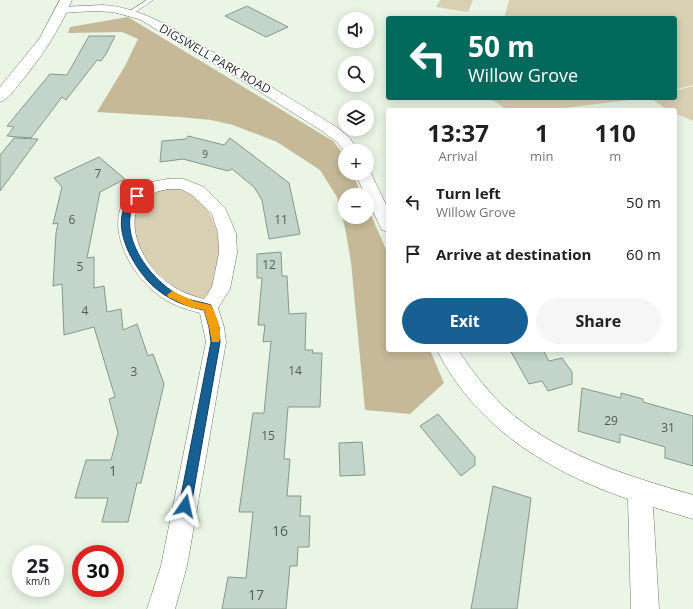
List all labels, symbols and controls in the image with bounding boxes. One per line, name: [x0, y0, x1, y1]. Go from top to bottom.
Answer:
map controls: [338, 12, 374, 224]
button: sound: [338, 12, 374, 48]
street label: DIGSWELL PARK ROAD: [156, 20, 274, 98]
text: 50 m: [468, 27, 535, 65]
icon: left: [402, 32, 454, 84]
button: search: [338, 56, 374, 92]
text: Willow Grove: [468, 63, 578, 87]
button: layers: [338, 100, 374, 136]
text: 13:37: [427, 116, 489, 149]
text: 1: [535, 116, 549, 149]
text: 110: [595, 116, 636, 149]
button: +: [338, 144, 374, 180]
house number: 9: [202, 147, 208, 161]
text: Arrival: [438, 147, 478, 165]
text: min: [530, 147, 553, 165]
text: m: [609, 147, 621, 165]
house number: 7: [95, 165, 102, 182]
pin: [120, 179, 154, 213]
text: Turn left: [436, 183, 501, 203]
icon: arrive: [126, 185, 148, 207]
button: −: [338, 188, 374, 224]
icon: left: [402, 191, 424, 213]
text: 50 m: [626, 192, 661, 212]
text: Willow Grove: [436, 203, 516, 221]
house number: 6: [69, 211, 76, 228]
house number: 11: [274, 211, 288, 228]
icon: arrive: [402, 243, 424, 265]
text: Arrive at destination: [436, 244, 591, 264]
text: 60 m: [626, 244, 661, 264]
house number: 12: [262, 256, 276, 273]
house number: 5: [77, 258, 84, 275]
button: Exit: [402, 298, 528, 344]
button: Share: [536, 298, 661, 344]
house number: 4: [82, 302, 89, 319]
house number: 14: [288, 362, 302, 379]
house number: 3: [131, 363, 138, 380]
house number: 29: [604, 412, 618, 429]
house number: 31: [661, 419, 675, 436]
house number: 15: [261, 427, 275, 444]
house number: 1: [109, 461, 117, 480]
position arrow: [164, 485, 206, 527]
house number: 16: [272, 521, 288, 540]
speed limit sign: 30: [72, 545, 124, 597]
text: 25: [27, 552, 49, 579]
text: km/h: [26, 574, 50, 588]
house number: 17: [248, 585, 264, 604]

